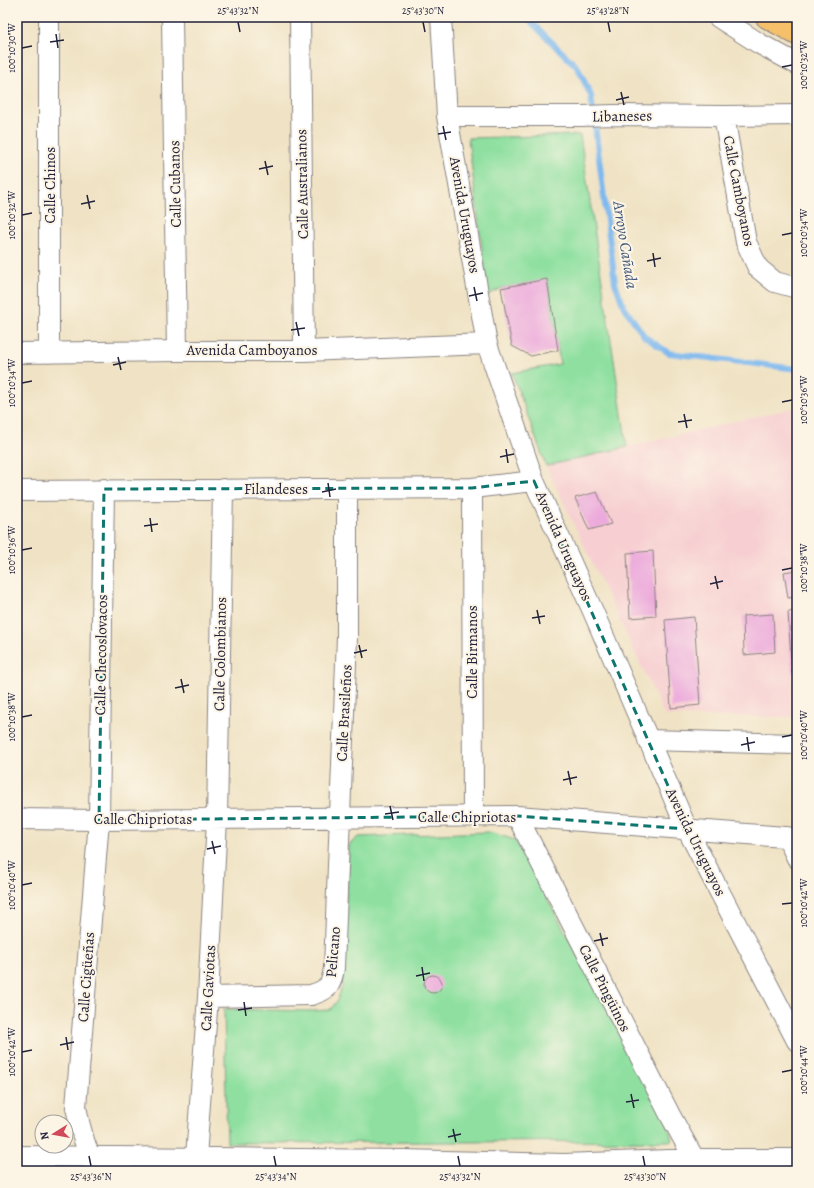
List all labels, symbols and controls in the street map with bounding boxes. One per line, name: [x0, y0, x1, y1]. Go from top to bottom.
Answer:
text: 25°43'32"N: [217, 4, 259, 17]
text: 25°43'30"N: [402, 4, 444, 17]
text: 25°43'28"N: [587, 4, 629, 17]
text: 100°10'30"W: [5, 23, 18, 73]
text: 100°10'32"W: [797, 40, 810, 89]
street label: Libaneses: [592, 105, 652, 127]
street label: Calle Australianos: [291, 129, 313, 239]
street label: Calle Camboyanos: [718, 134, 760, 248]
street label: Calle Cubanos: [164, 140, 186, 228]
street label: Calle Chinos: [40, 147, 60, 223]
street label: Avenida Uruguayos: [445, 154, 485, 275]
text: 100°10'32"W: [5, 190, 18, 239]
water label: Arroyo Cañada: [607, 199, 643, 291]
text: 100°10'34"W: [797, 208, 810, 257]
street label: Avenida Camboyanos: [186, 340, 317, 360]
text: 100°10'34"W: [5, 358, 18, 407]
text: 100°10'36"W: [797, 375, 810, 424]
street label: Filandeses: [244, 479, 308, 499]
street label: Avenida Uruguayos: [530, 487, 597, 604]
text: 100°10'36"W: [5, 525, 18, 574]
text: 100°10'38"W: [797, 543, 810, 592]
street label: Calle Checoslovacos: [90, 594, 112, 716]
street label: Calle Colombianos: [209, 597, 231, 711]
street label: Calle Birmanos: [462, 605, 482, 699]
street label: Calle Brasileños: [331, 664, 357, 762]
text: 100°10'38"W: [5, 692, 18, 741]
text: 100°10'40"W: [797, 709, 810, 760]
street label: Avenida Uruguayos: [661, 784, 731, 899]
street label: Calle Chipriotas: [418, 807, 516, 827]
street label: Calle Chipriotas: [94, 809, 192, 829]
text: 100°10'40"W: [5, 859, 18, 910]
text: 100°10'42"W: [797, 878, 810, 928]
street label: Pelicano: [321, 926, 345, 978]
street label: Calle Cigüeñas: [73, 931, 99, 1023]
street label: Calle Pingüinos: [574, 941, 636, 1035]
street label: Calle Gaviotas: [196, 944, 220, 1032]
text: 100°10'42"W: [5, 1027, 18, 1077]
text: 100°10'44"W: [797, 1045, 810, 1094]
north arrow: [34, 1114, 74, 1154]
text: N: [37, 1130, 53, 1141]
text: 25°43'36"N: [70, 1170, 112, 1183]
text: 25°43'34"N: [255, 1170, 297, 1183]
text: 25°43'32"N: [439, 1170, 481, 1183]
text: 25°43'30"N: [624, 1170, 666, 1183]

